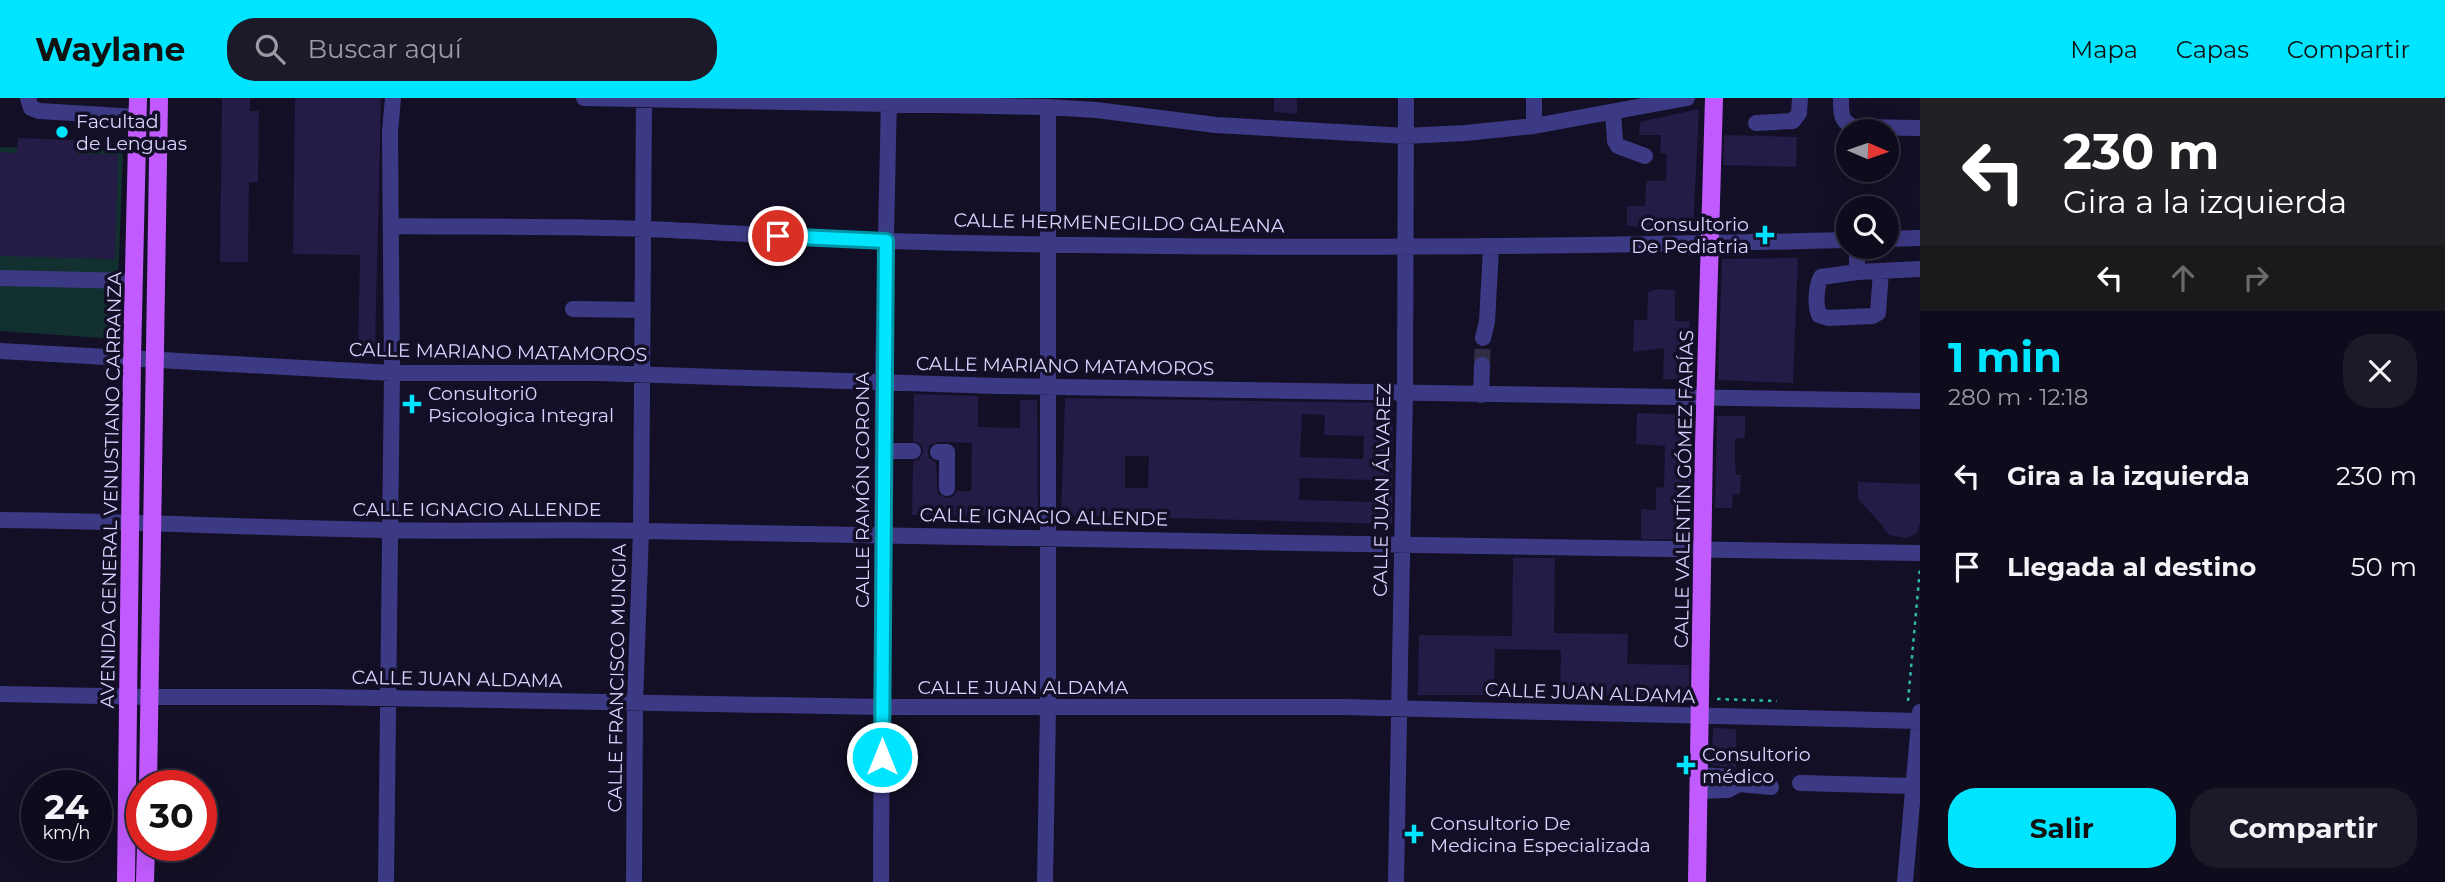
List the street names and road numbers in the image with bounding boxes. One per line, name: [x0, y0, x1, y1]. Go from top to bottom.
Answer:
street label: CALLE HERMENEGILDO GALEANA: [953, 209, 1285, 237]
street label: AVENIDA GENERAL VENUSTIANO CARRANZA: [96, 271, 126, 708]
street label: CALLE VALENTÍN GÓMEZ FARÍAS: [1670, 330, 1698, 648]
street label: CALLE MARIANO MATAMOROS: [349, 338, 647, 366]
street label: CALLE MARIANO MATAMOROS: [916, 352, 1214, 380]
street label: CALLE RAMÓN CORONA: [851, 372, 874, 608]
street label: CALLE JUAN ÁLVAREZ: [1369, 383, 1395, 597]
street label: CALLE IGNACIO ALLENDE: [353, 498, 601, 521]
street label: CALLE IGNACIO ALLENDE: [919, 503, 1169, 531]
street label: CALLE FRANCISCO MUNGIA: [603, 543, 631, 813]
street label: CALLE JUAN ALDAMA: [351, 666, 563, 692]
street label: CALLE JUAN ALDAMA: [918, 676, 1129, 699]
street label: CALLE JUAN ALDAMA: [1484, 678, 1696, 708]

